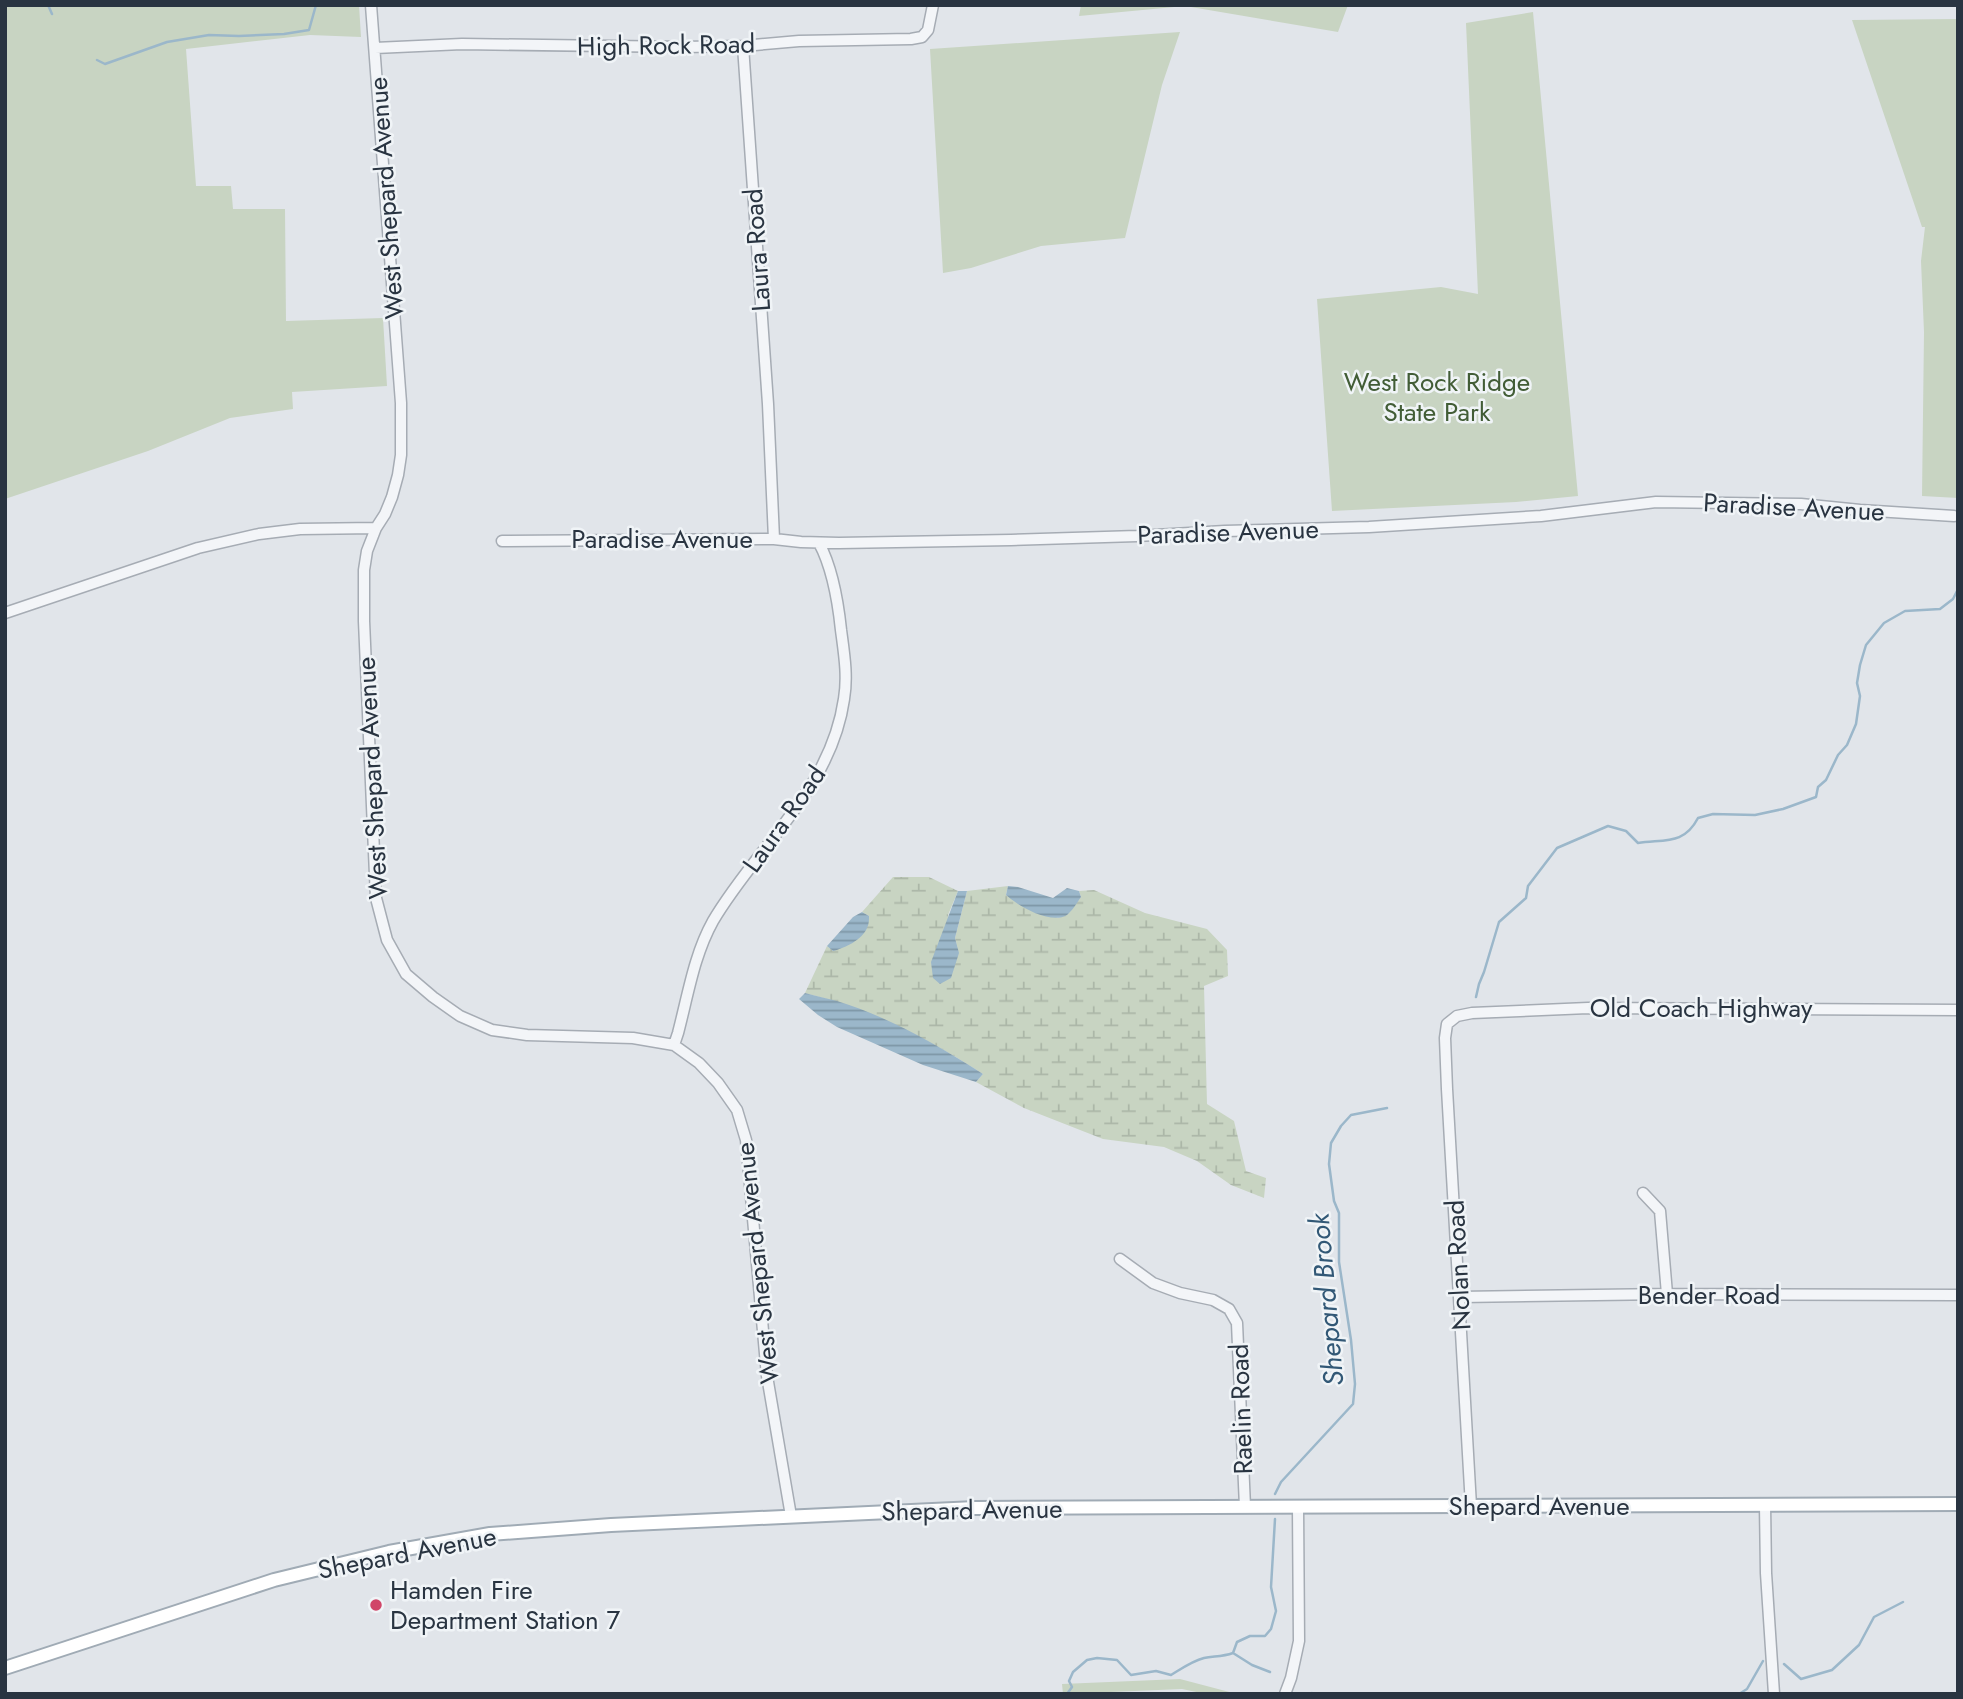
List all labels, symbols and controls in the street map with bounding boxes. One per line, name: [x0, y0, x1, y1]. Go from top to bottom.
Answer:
street label: High Rock Road: [577, 24, 755, 66]
street label: West Shepard Avenue: [359, 76, 413, 320]
street label: Laura Road: [734, 187, 780, 313]
park label: West Rock Ridge State Park: [1344, 363, 1530, 431]
street label: Paradise Avenue: [1702, 483, 1886, 531]
street label: Paradise Avenue: [1137, 510, 1319, 554]
street label: Paradise Avenue: [571, 520, 753, 558]
street label: West Shepard Avenue: [347, 656, 397, 900]
street label: Laura Road: [733, 758, 835, 880]
street label: Old Coach Highway: [1590, 989, 1813, 1027]
street label: West Shepard Avenue: [725, 1140, 789, 1386]
street label: Nolan Road: [1436, 1199, 1480, 1331]
water label: Shepard Brook: [1298, 1211, 1354, 1388]
street label: Bender Road: [1638, 1276, 1780, 1314]
street label: Raelin Road: [1220, 1343, 1262, 1475]
street label: Shepard Avenue: [1448, 1487, 1630, 1525]
street label: Shepard Avenue: [881, 1489, 1063, 1531]
street label: Shepard Avenue: [314, 1517, 500, 1589]
place label: Hamden Fire Department Station 7: [390, 1571, 621, 1639]
marker: Hamden Fire Department Station 7: [368, 1597, 384, 1613]

